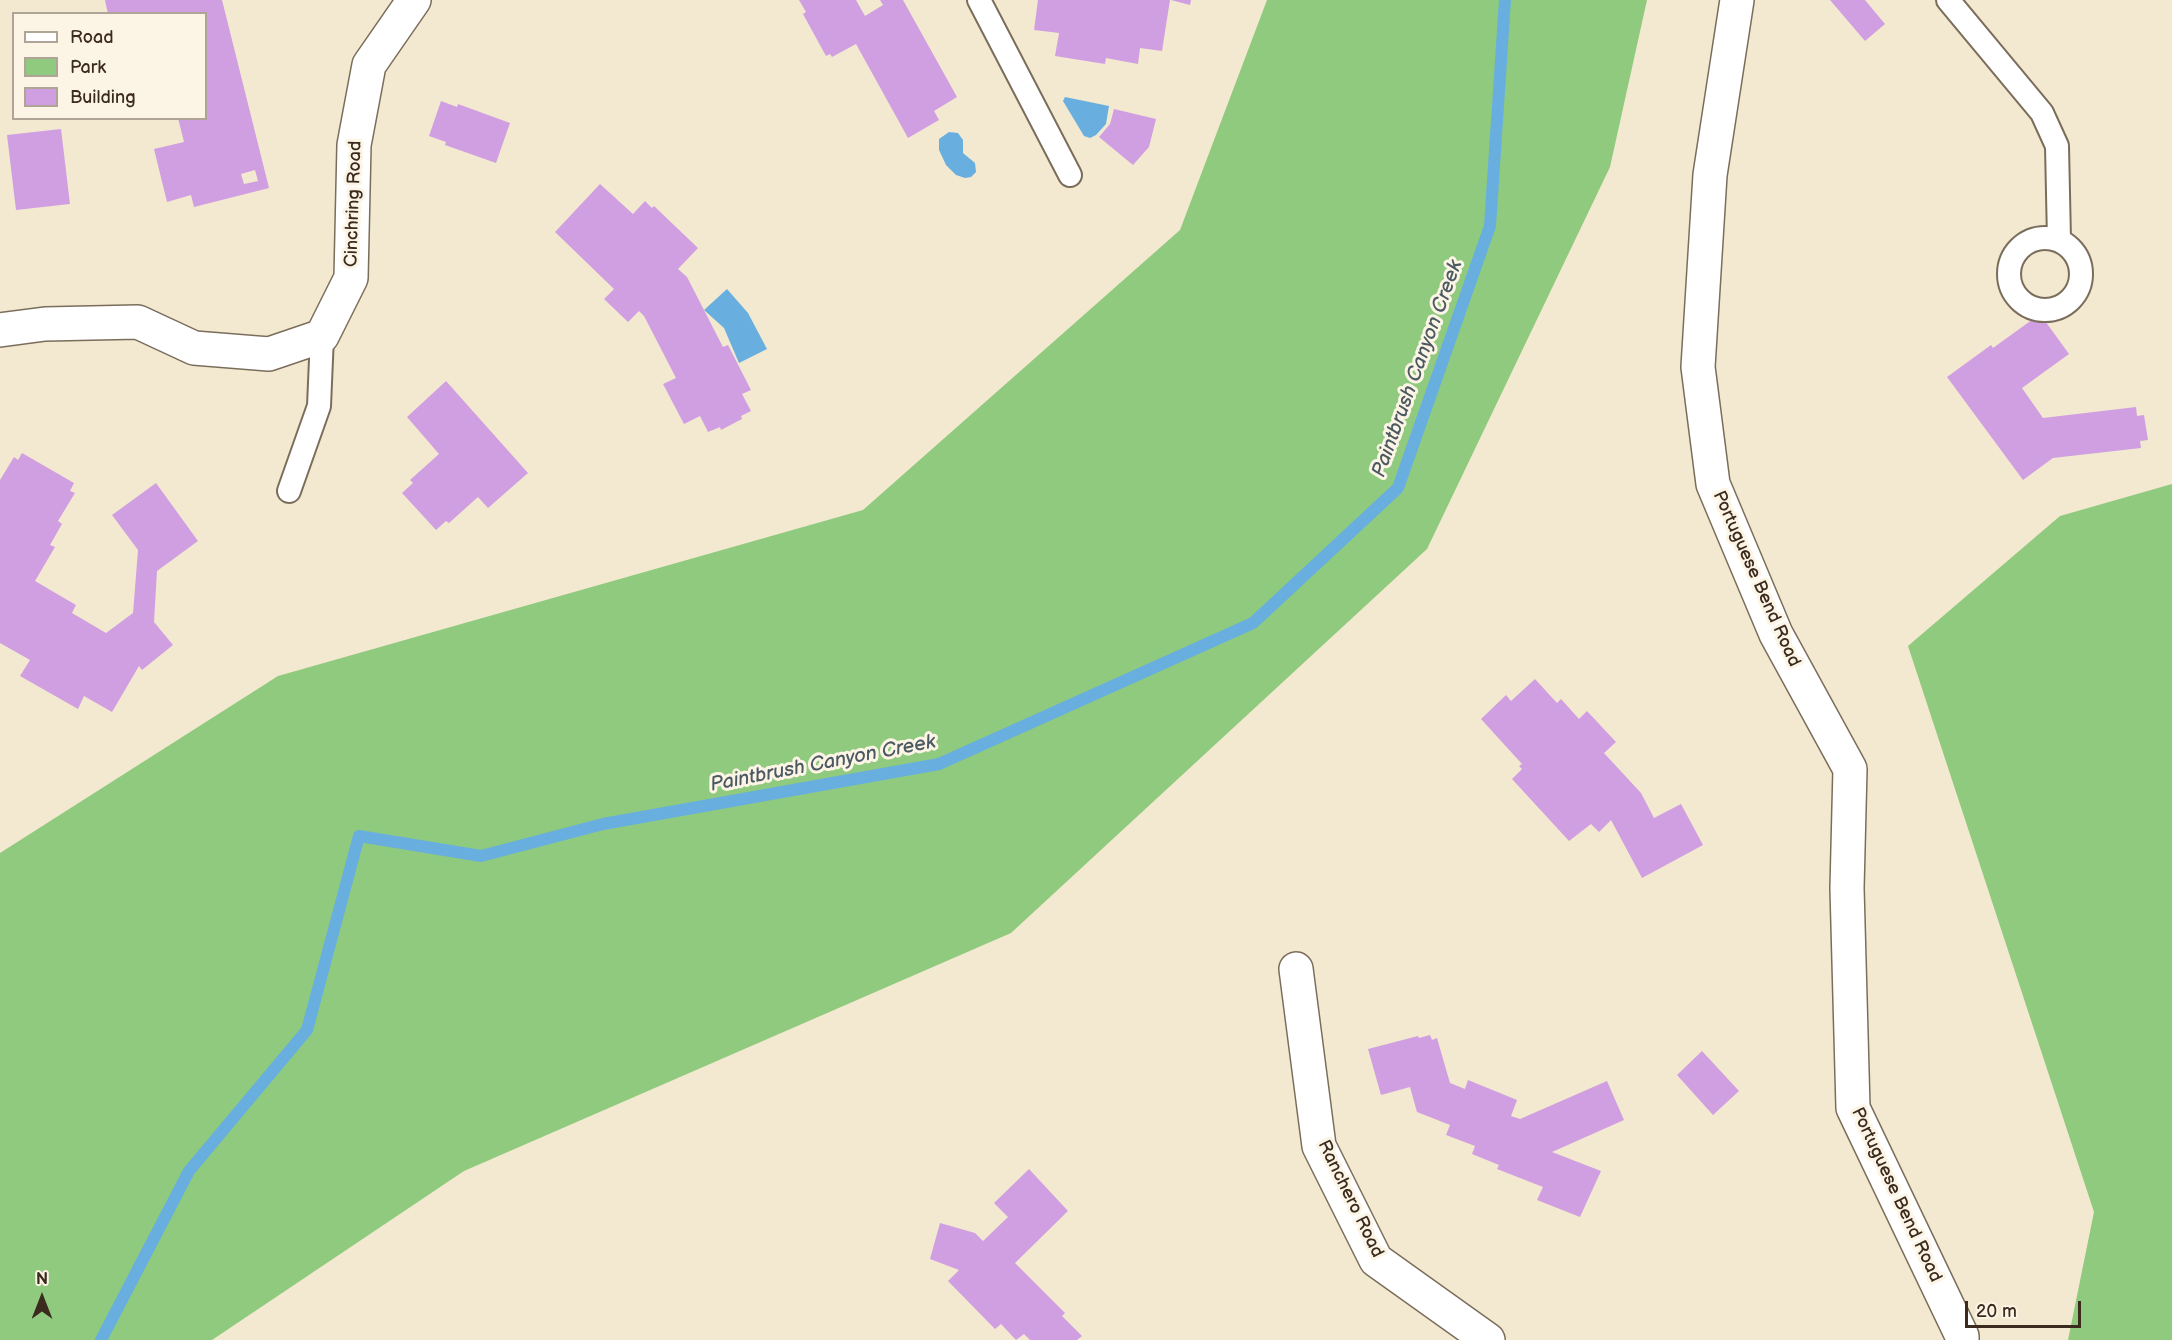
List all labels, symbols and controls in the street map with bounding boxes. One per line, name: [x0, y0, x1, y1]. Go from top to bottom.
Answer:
legend: [12, 12, 207, 120]
text: Road: [70, 27, 114, 48]
text: Park: [70, 57, 106, 78]
text: Building: [70, 87, 136, 108]
street label: Cinchring Road: [341, 140, 367, 268]
water label: Paintbrush Canyon Creek: [1368, 257, 1468, 481]
street label: Portuguese Bend Road: [1707, 488, 1805, 670]
water label: Paintbrush Canyon Creek: [708, 730, 938, 798]
street label: Portuguese Bend Road: [1846, 1104, 1946, 1286]
street label: Ranchero Road: [1312, 1137, 1388, 1261]
north arrow: [12, 1268, 72, 1328]
text: N: [36, 1270, 48, 1289]
scale bar: [1968, 1289, 2084, 1327]
text: 20 m: [1976, 1301, 2017, 1322]

